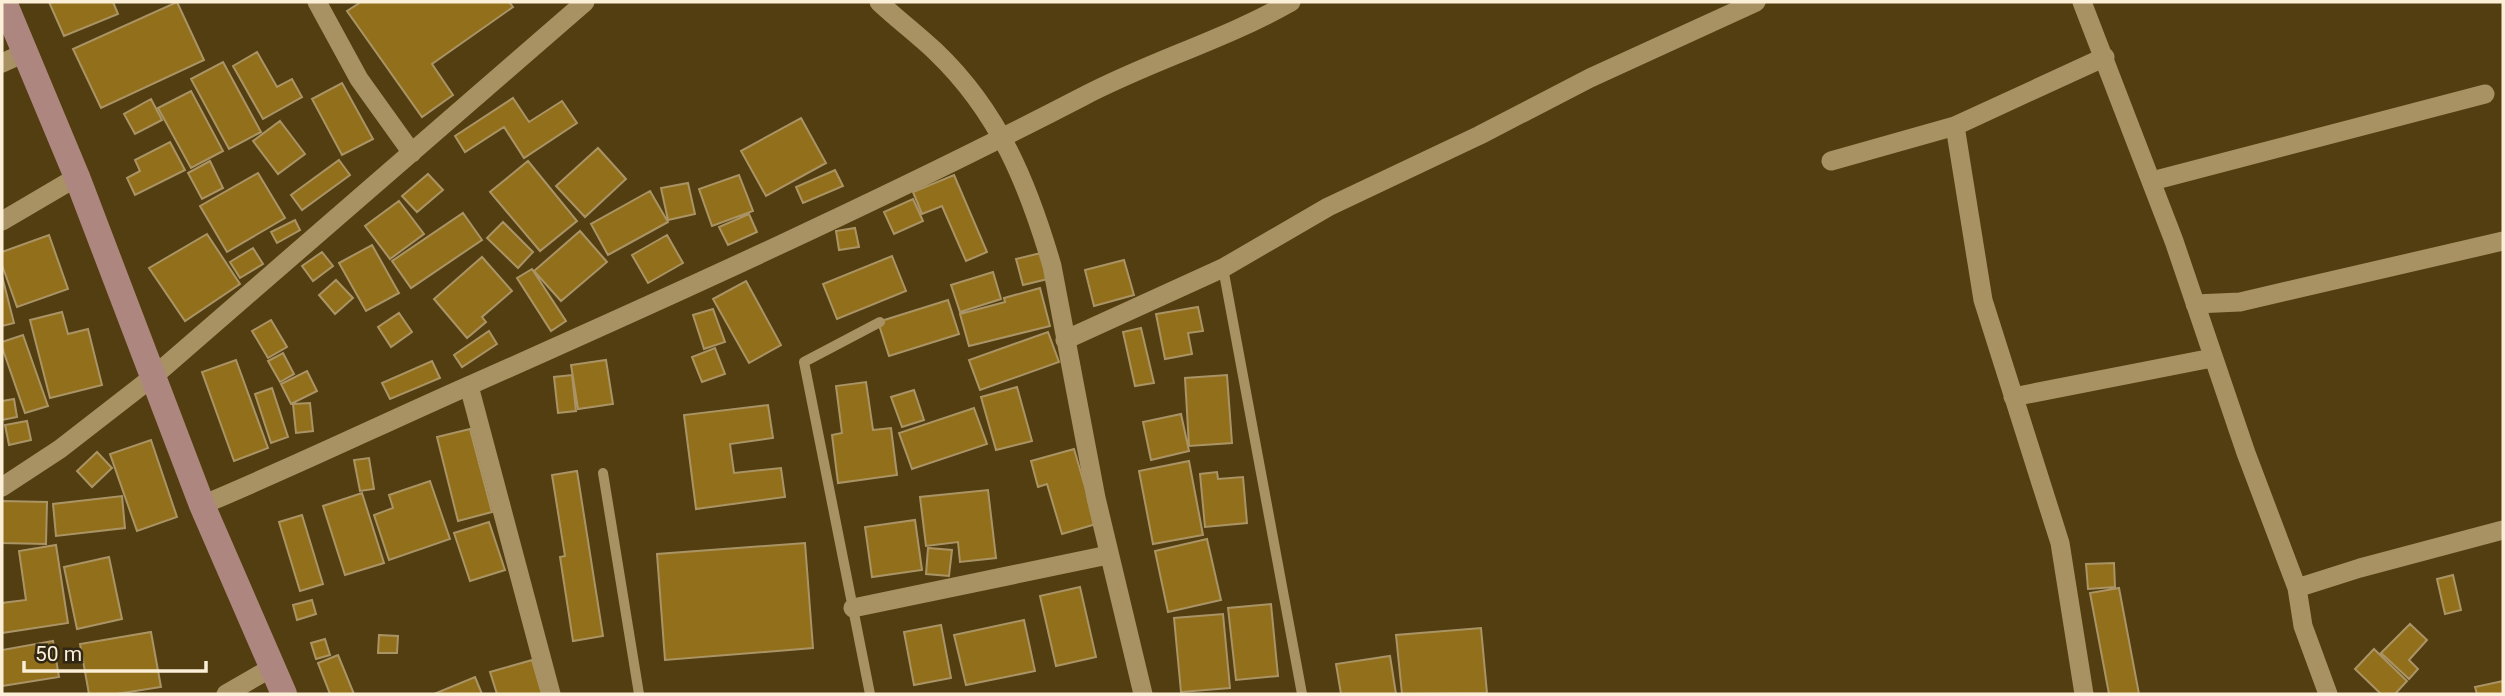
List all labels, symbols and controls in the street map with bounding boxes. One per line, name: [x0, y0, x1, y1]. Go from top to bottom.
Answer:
scale bar: [24, 630, 206, 674]
text: 50 m: [35, 642, 82, 666]

